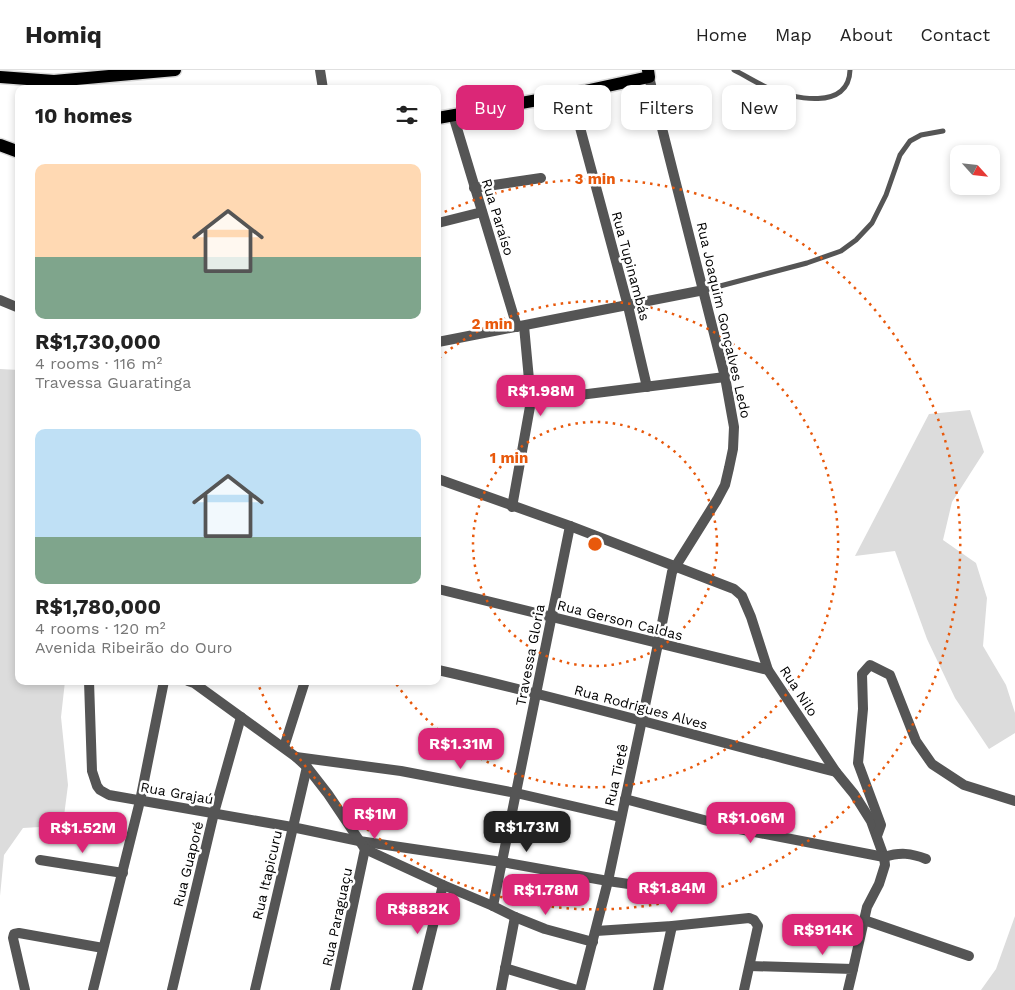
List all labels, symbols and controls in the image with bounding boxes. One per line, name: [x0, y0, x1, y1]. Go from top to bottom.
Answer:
text: Homiq: [25, 21, 102, 49]
text: Home: [696, 24, 747, 45]
text: Map: [775, 24, 812, 45]
text: About: [840, 24, 892, 45]
text: Contact: [920, 24, 990, 45]
chip: Buy: [456, 85, 524, 130]
chip: Rent: [534, 85, 611, 130]
chip: Filters: [621, 85, 712, 130]
chip: New: [722, 85, 796, 130]
icon: filters: [393, 101, 421, 129]
text: 10 homes: [35, 103, 132, 128]
north arrow: [950, 145, 1000, 195]
map controls: [950, 145, 1000, 195]
text: 3 min: [575, 170, 615, 188]
street label: Rua Paraíso: [479, 177, 517, 257]
icon: home: [183, 196, 273, 286]
street label: Rua Tupinambás: [609, 210, 653, 322]
street label: Rua Joaquim Gonçalves Ledo: [694, 220, 754, 420]
text: 2 min: [471, 315, 513, 333]
text: R$1,730,000: [35, 329, 161, 354]
text: 4 rooms · 116 m²: [35, 354, 162, 373]
text: Travessa Guaratinga: [35, 373, 191, 392]
pin: R$1.98M: [495, 374, 587, 417]
text: R$1.98M: [507, 381, 575, 400]
text: 1 min: [490, 449, 528, 467]
icon: home: [183, 461, 273, 551]
centre of rings: [586, 535, 604, 553]
text: R$1,780,000: [35, 594, 161, 619]
street label: Rua Gerson Caldas: [556, 597, 684, 643]
street label: Travessa Gloria: [512, 603, 548, 707]
text: 4 rooms · 120 m²: [35, 619, 166, 638]
text: Avenida Ribeirão do Ouro: [35, 638, 232, 657]
street label: Rua Nilo: [777, 663, 821, 719]
street label: Rua Rodrigues Alves: [572, 681, 710, 733]
pin: R$1.31M: [415, 728, 507, 770]
text: R$1.31M: [429, 734, 493, 753]
street label: Rua Tietê: [601, 742, 631, 808]
street label: Rua Grajaú: [139, 779, 215, 807]
pin: R$1M: [345, 798, 405, 840]
pin: R$1.06M: [705, 802, 797, 844]
text: R$1M: [354, 804, 396, 823]
text: R$1.06M: [717, 808, 785, 827]
pin: R$1.73M: [481, 810, 573, 853]
pin: R$1.52M: [37, 812, 129, 854]
text: R$1.73M: [495, 817, 559, 836]
text: R$1.52M: [50, 818, 116, 837]
street label: Rua Guaporé: [170, 820, 206, 908]
street label: Rua Itapicuru: [249, 829, 285, 921]
street label: Rua Paraguaçu: [319, 866, 355, 968]
pin: R$1.84M: [626, 872, 718, 914]
pin: R$1.78M: [500, 874, 592, 916]
text: R$1.84M: [638, 878, 706, 897]
text: R$1.78M: [513, 880, 579, 899]
pin: R$882K: [377, 892, 459, 935]
text: R$882K: [387, 899, 449, 918]
pin: R$914K: [782, 914, 864, 956]
text: R$914K: [793, 920, 853, 939]

